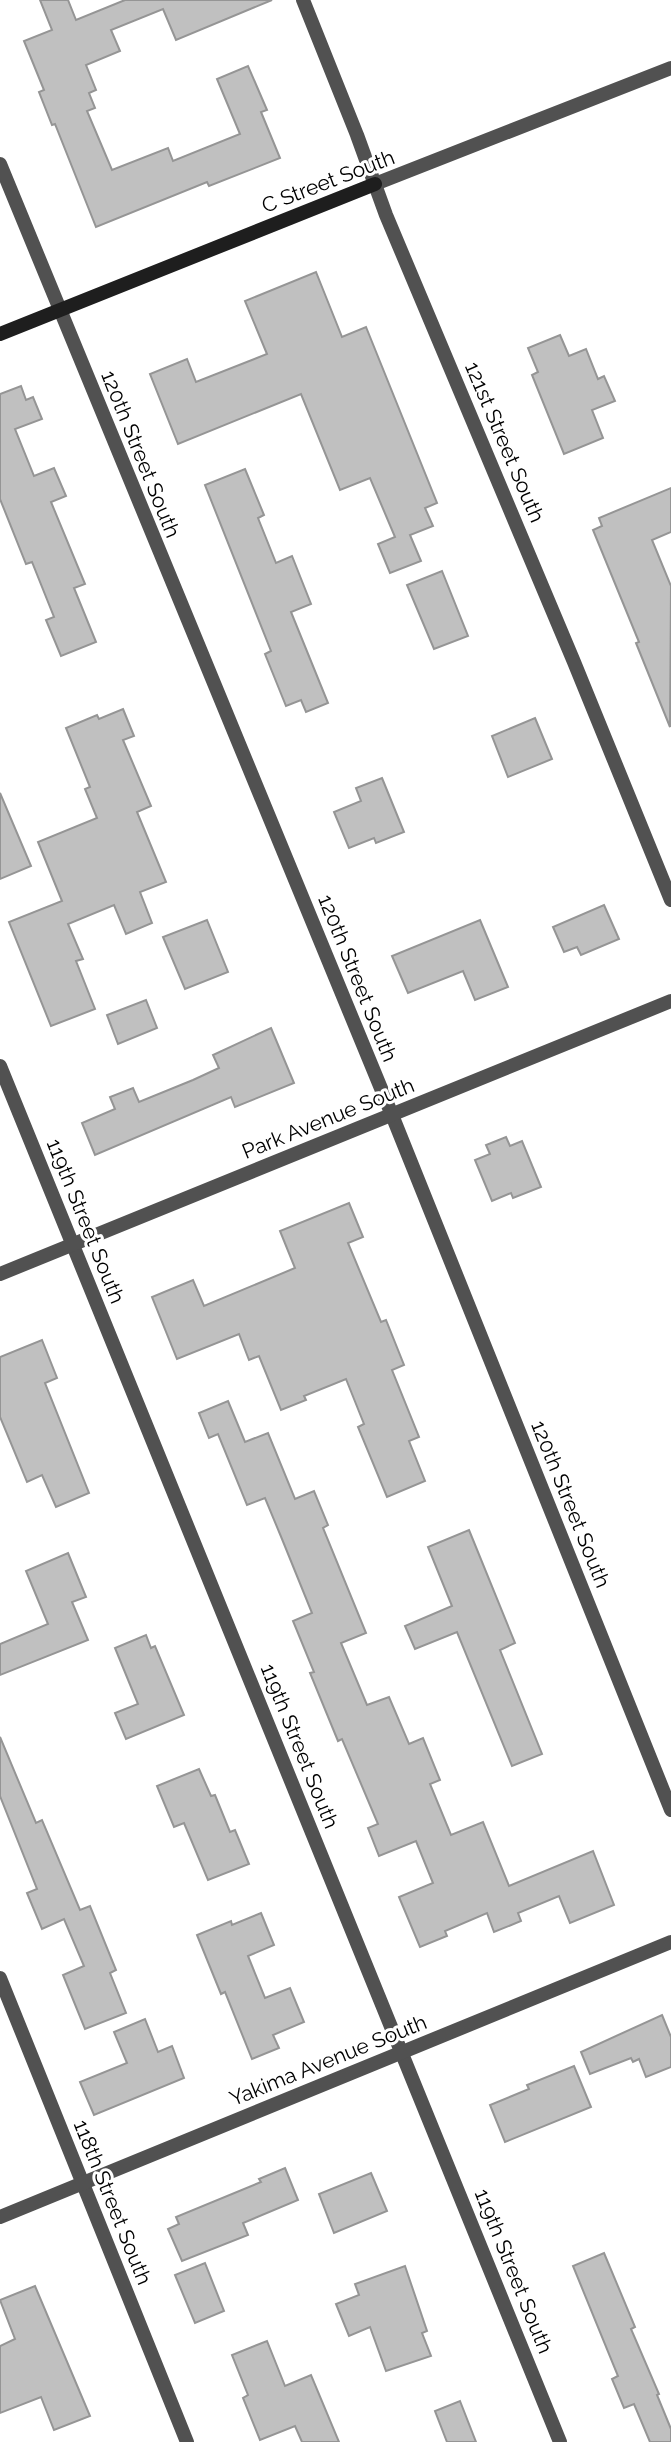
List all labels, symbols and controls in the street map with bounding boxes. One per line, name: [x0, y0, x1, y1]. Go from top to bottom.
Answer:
street label: C Street South: [258, 144, 398, 218]
street label: 121st Street South: [460, 358, 550, 526]
street label: 120th Street South: [96, 367, 186, 541]
street label: 120th Street South: [313, 891, 403, 1065]
street label: Park Avenue South: [238, 1072, 418, 1164]
street label: 119th Street South: [42, 1135, 130, 1307]
street label: 120th Street South: [526, 1417, 616, 1591]
street label: 119th Street South: [256, 1660, 344, 1832]
street label: Yakima Avenue South: [226, 2009, 430, 2111]
street label: 118th Street South: [69, 2116, 157, 2288]
street label: 119th Street South: [470, 2185, 558, 2357]

